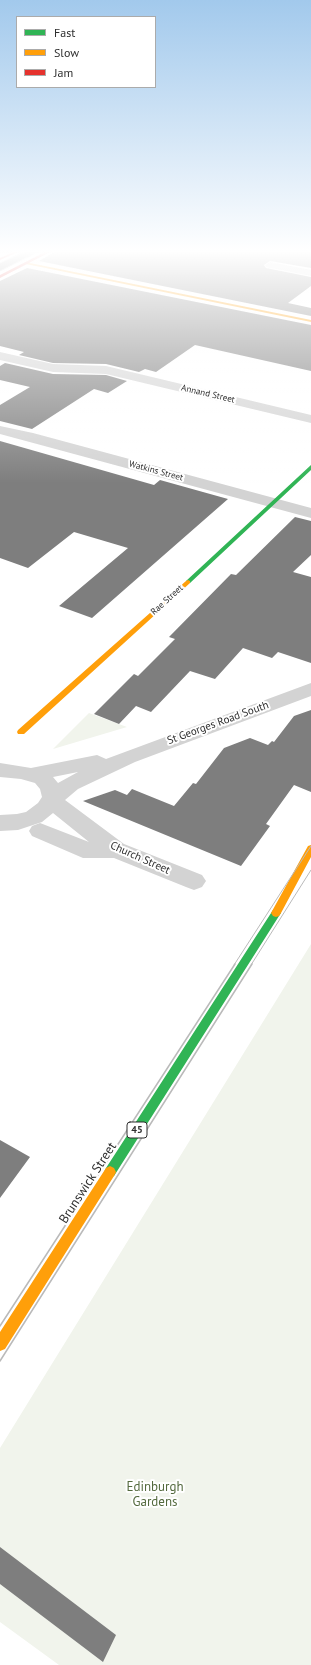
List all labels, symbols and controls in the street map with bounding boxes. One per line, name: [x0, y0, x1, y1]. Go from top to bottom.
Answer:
legend: [16, 16, 156, 88]
text: Fast: [54, 25, 75, 40]
text: Slow: [54, 45, 79, 60]
text: Jam: [54, 65, 73, 80]
street label: Annand Street: [180, 383, 236, 405]
street label: Watkins Street: [128, 459, 184, 483]
street label: Rae Street: [149, 583, 185, 617]
street label: St Georges Road South: [165, 698, 271, 748]
street label: Church Street: [108, 839, 172, 877]
road number: 45: [127, 1122, 147, 1138]
street label: Brunswick Street: [56, 1140, 120, 1226]
park label: Edinburgh Gardens: [126, 1479, 184, 1510]

